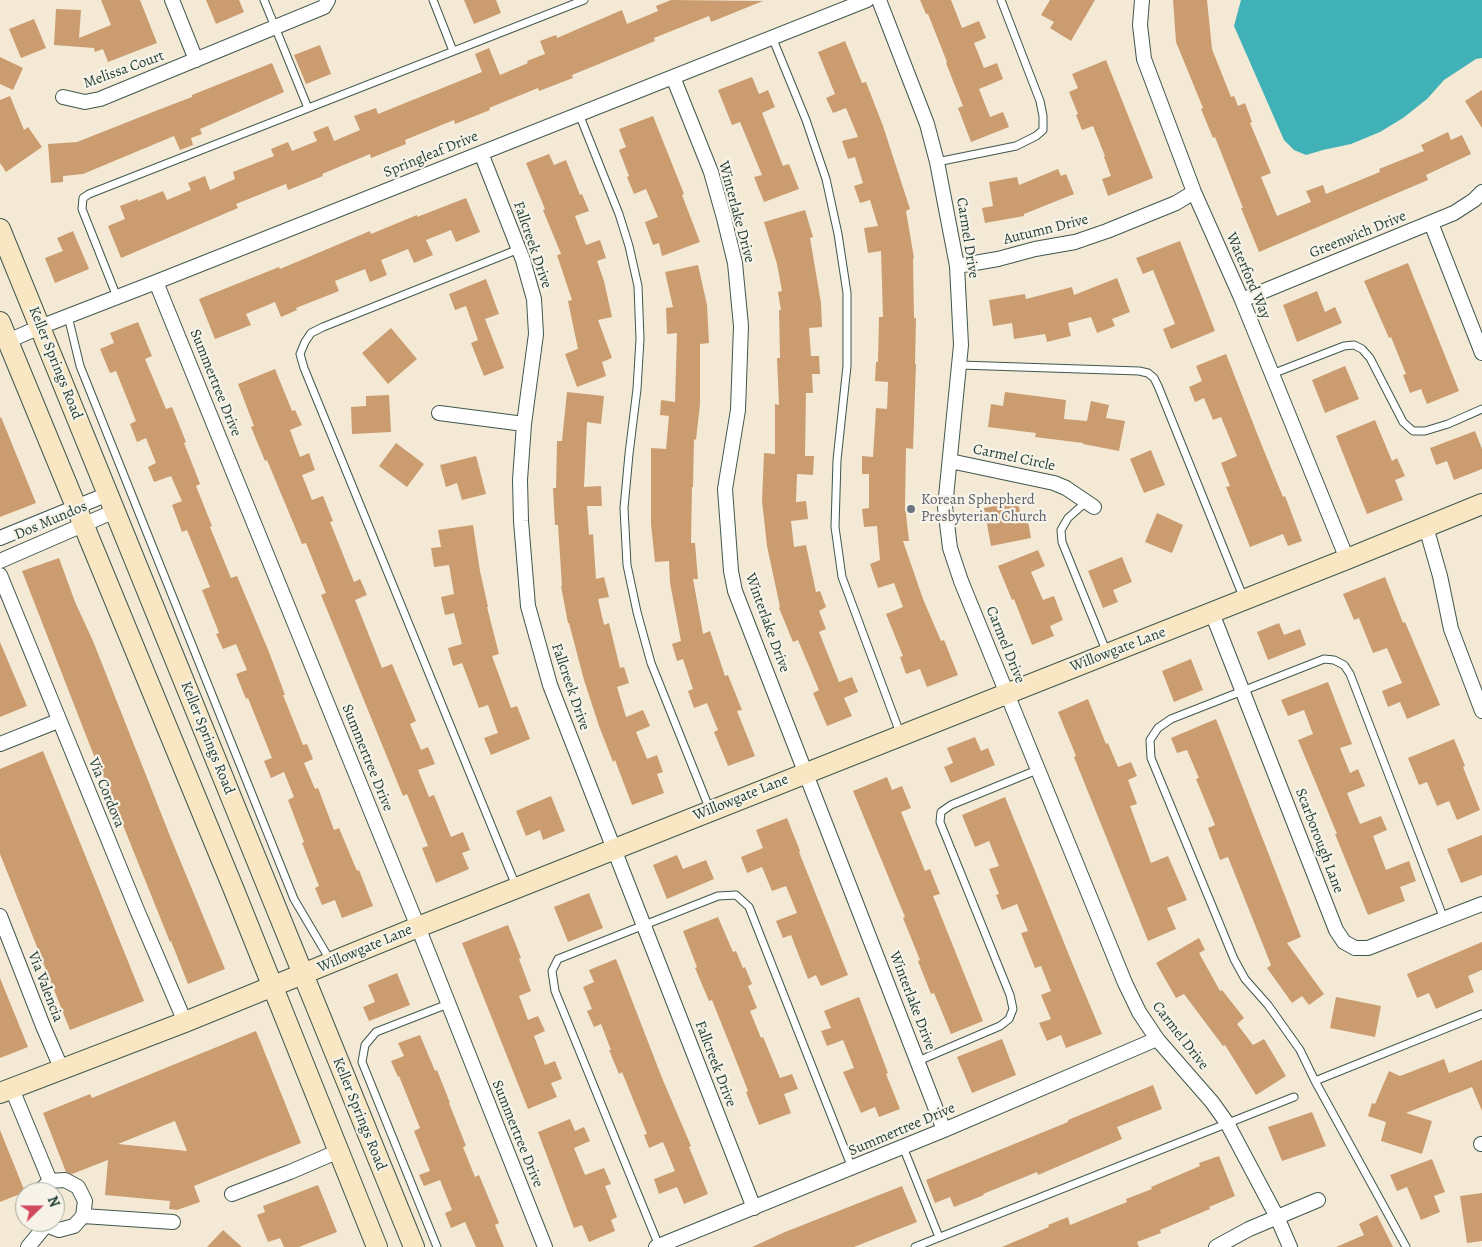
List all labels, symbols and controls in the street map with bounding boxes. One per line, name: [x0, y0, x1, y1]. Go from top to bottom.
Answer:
street label: Melissa Court: [81, 47, 167, 93]
street label: Springleaf Drive: [381, 128, 481, 182]
street label: Winterlake Drive: [714, 159, 758, 265]
street label: Carmel Drive: [952, 196, 982, 280]
street label: Fallcreek Drive: [509, 199, 555, 291]
street label: Greenwich Drive: [1307, 207, 1409, 263]
street label: Autumn Drive: [1002, 211, 1090, 249]
street label: Waterford Way: [1222, 230, 1274, 322]
street label: Keller Springs Road: [24, 304, 86, 422]
street label: Summertree Drive: [185, 327, 245, 439]
street label: Carmel Circle: [971, 441, 1057, 475]
place label: Korean Sphepherd Presbyterian Church: [921, 491, 1047, 526]
street label: Dos Mundos: [12, 498, 90, 544]
marker: Korean Sphepherd Presbyterian Church: [905, 503, 917, 515]
street label: Winterlake Drive: [741, 571, 793, 675]
street label: Carmel Drive: [981, 604, 1029, 686]
street label: Willowgate Lane: [1068, 624, 1168, 676]
street label: Fallcreek Drive: [547, 641, 593, 733]
street label: Keller Springs Road: [176, 679, 238, 797]
street label: Summertree Drive: [337, 702, 397, 814]
street label: Via Cordova: [84, 756, 128, 830]
street label: Willowgate Lane: [691, 771, 791, 825]
street label: Scarborough Lane: [1291, 786, 1347, 896]
street label: Willowgate Lane: [315, 921, 415, 977]
street label: Via Valencia: [23, 949, 67, 1025]
street label: Winterlake Drive: [885, 949, 939, 1053]
street label: Carmel Drive: [1148, 998, 1212, 1074]
street label: Fallcreek Drive: [690, 1018, 740, 1110]
street label: Keller Springs Road: [328, 1055, 390, 1173]
street label: Summertree Drive: [487, 1078, 547, 1190]
street label: Summertree Drive: [846, 1099, 958, 1161]
north arrow: [15, 1182, 65, 1232]
text: N: [43, 1193, 64, 1210]

